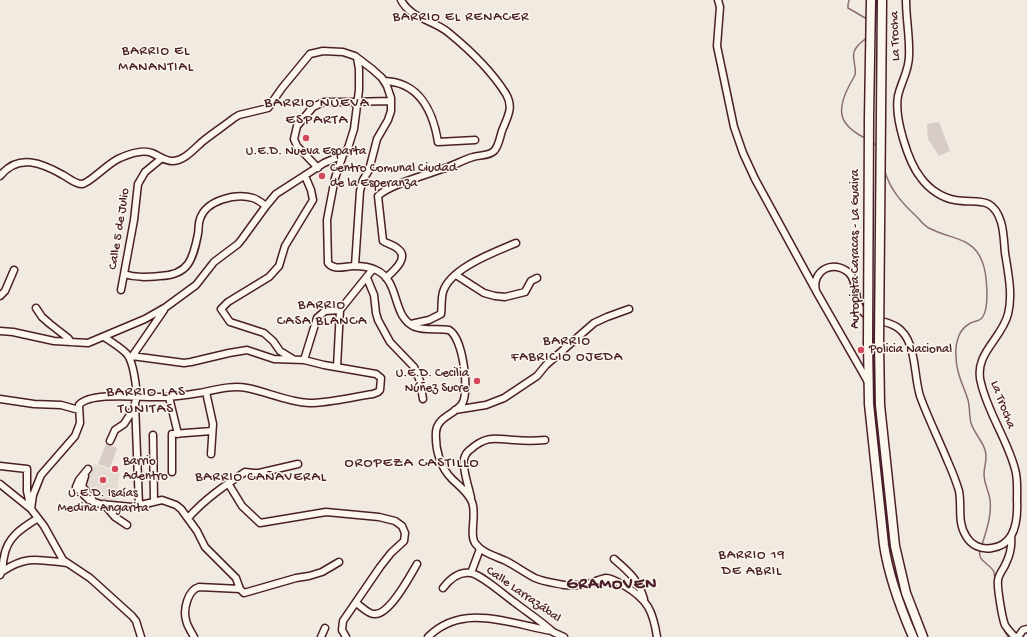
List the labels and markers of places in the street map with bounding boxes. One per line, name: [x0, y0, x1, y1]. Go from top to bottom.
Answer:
marker: U.E.D. Nueva Esparta: [301, 133, 311, 143]
place label: U.E.D. Nueva Esparta: [246, 144, 366, 160]
place label: Centro Comunal Ciudad de la Esperanza: [330, 161, 457, 192]
marker: Centro Comunal Ciudad de la Esperanza: [317, 171, 327, 181]
place label: Policia Nacional: [869, 342, 952, 358]
marker: Policia Nacional: [856, 345, 866, 355]
place label: U.E.D. Cecilia Núñez Sucre: [396, 366, 469, 397]
marker: U.E.D. Cecilia Núñez Sucre: [472, 376, 482, 386]
place label: Barrio Adentro: [123, 454, 168, 485]
marker: Barrio Adentro: [110, 464, 120, 474]
marker: U.E.D. Isaías Medina Angarita: [98, 475, 108, 485]
place label: U.E.D. Isaías Medina Angarita: [57, 486, 149, 517]

